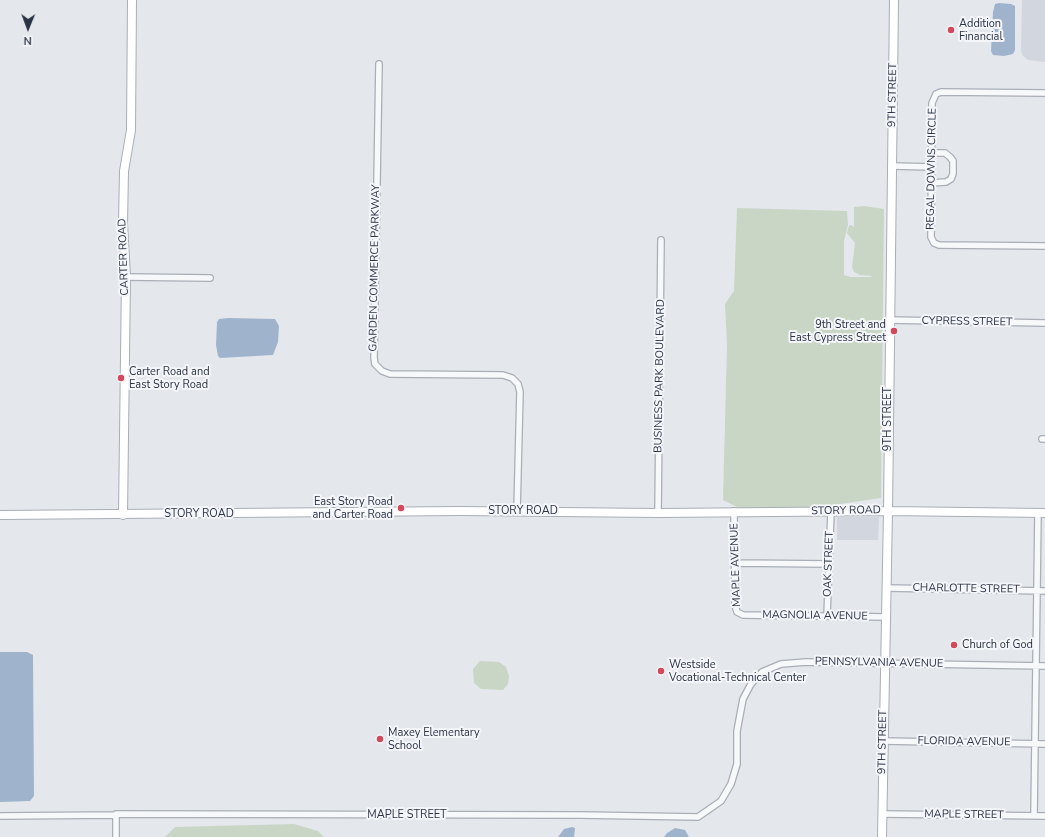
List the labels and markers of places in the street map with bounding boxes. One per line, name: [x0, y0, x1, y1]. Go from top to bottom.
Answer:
place label: Addition Financial: [959, 17, 1003, 43]
marker: Addition Financial: [946, 25, 956, 35]
place label: 9th Street and East Cypress Street: [790, 318, 886, 344]
marker: 9th Street and East Cypress Street: [889, 326, 899, 336]
place label: Carter Road and East Story Road: [129, 365, 210, 391]
marker: Carter Road and East Story Road: [116, 373, 126, 383]
place label: East Story Road and Carter Road: [312, 495, 393, 521]
marker: East Story Road and Carter Road: [396, 503, 406, 513]
place label: Church of God: [962, 638, 1033, 652]
marker: Church of God: [949, 640, 959, 650]
place label: Westside Vocational-Technical Center: [669, 658, 806, 684]
marker: Westside Vocational-Technical Center: [656, 666, 666, 676]
place label: Maxey Elementary School: [388, 726, 480, 752]
marker: Maxey Elementary School: [375, 734, 385, 744]

